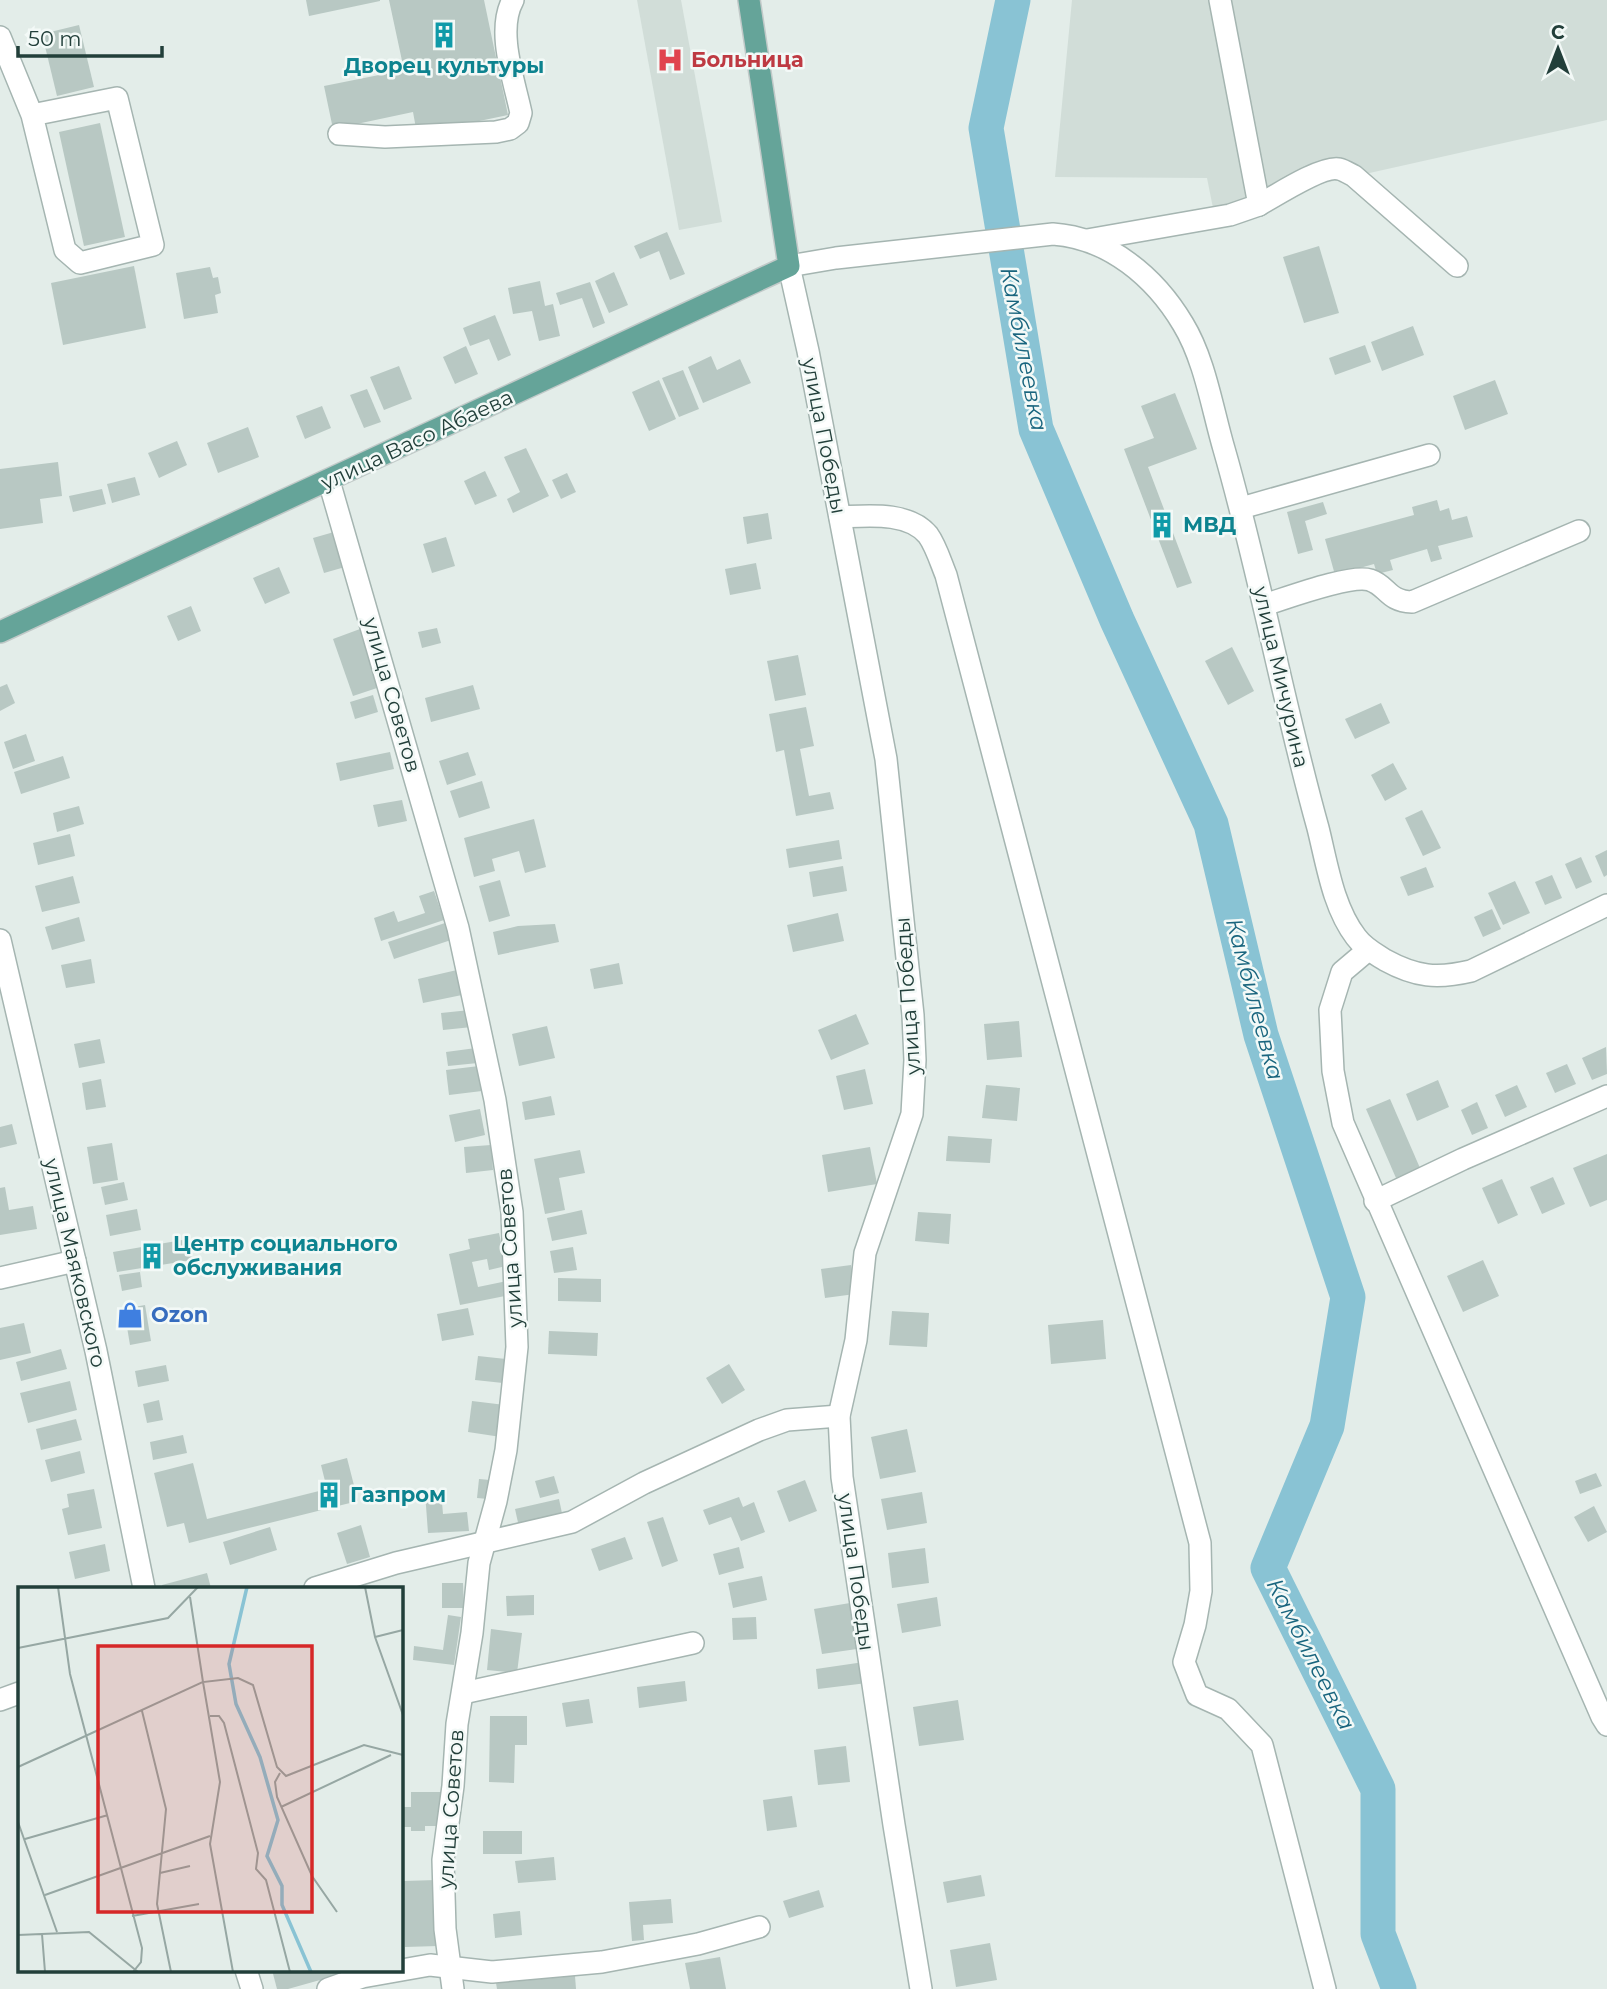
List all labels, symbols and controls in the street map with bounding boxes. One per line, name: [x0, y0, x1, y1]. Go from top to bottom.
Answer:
scale bar: [18, 14, 161, 58]
north arrow: [1523, 14, 1593, 84]
building icon: Дворец культуры: [429, 20, 459, 50]
text: С: [1551, 21, 1565, 44]
text: 50 m: [28, 26, 82, 51]
hospital icon: Больница: [655, 45, 685, 75]
place label: Больница: [691, 47, 804, 72]
place label: Дворец культуры: [344, 53, 544, 78]
water label: Камбилеевка: [994, 265, 1054, 433]
street label: улица Победы: [797, 355, 852, 516]
street label: улица Васо Абаева: [316, 384, 517, 495]
building icon: МВД: [1147, 510, 1177, 540]
place label: МВД: [1183, 512, 1236, 537]
street label: улица Мичурина: [1248, 583, 1315, 770]
street label: улица Советов: [358, 614, 427, 775]
water label: Камбилеевка: [1220, 915, 1290, 1083]
street label: улица Победы: [890, 916, 926, 1077]
street label: улица Маяковского: [39, 1155, 112, 1370]
street label: улица Советов: [491, 1167, 528, 1330]
place label: Центр социального обслуживания: [173, 1231, 398, 1280]
building icon: Центр социального обслуживания: [137, 1241, 167, 1271]
shop icon: Ozon: [115, 1300, 145, 1330]
place label: Ozon: [151, 1302, 208, 1327]
building icon: Газпром: [314, 1480, 344, 1510]
place label: Газпром: [350, 1482, 446, 1507]
street label: улица Победы: [833, 1491, 880, 1652]
water label: Камбилеевка: [1261, 1573, 1361, 1735]
inset map: [18, 1587, 402, 1972]
street label: улица Советов: [432, 1728, 469, 1891]

